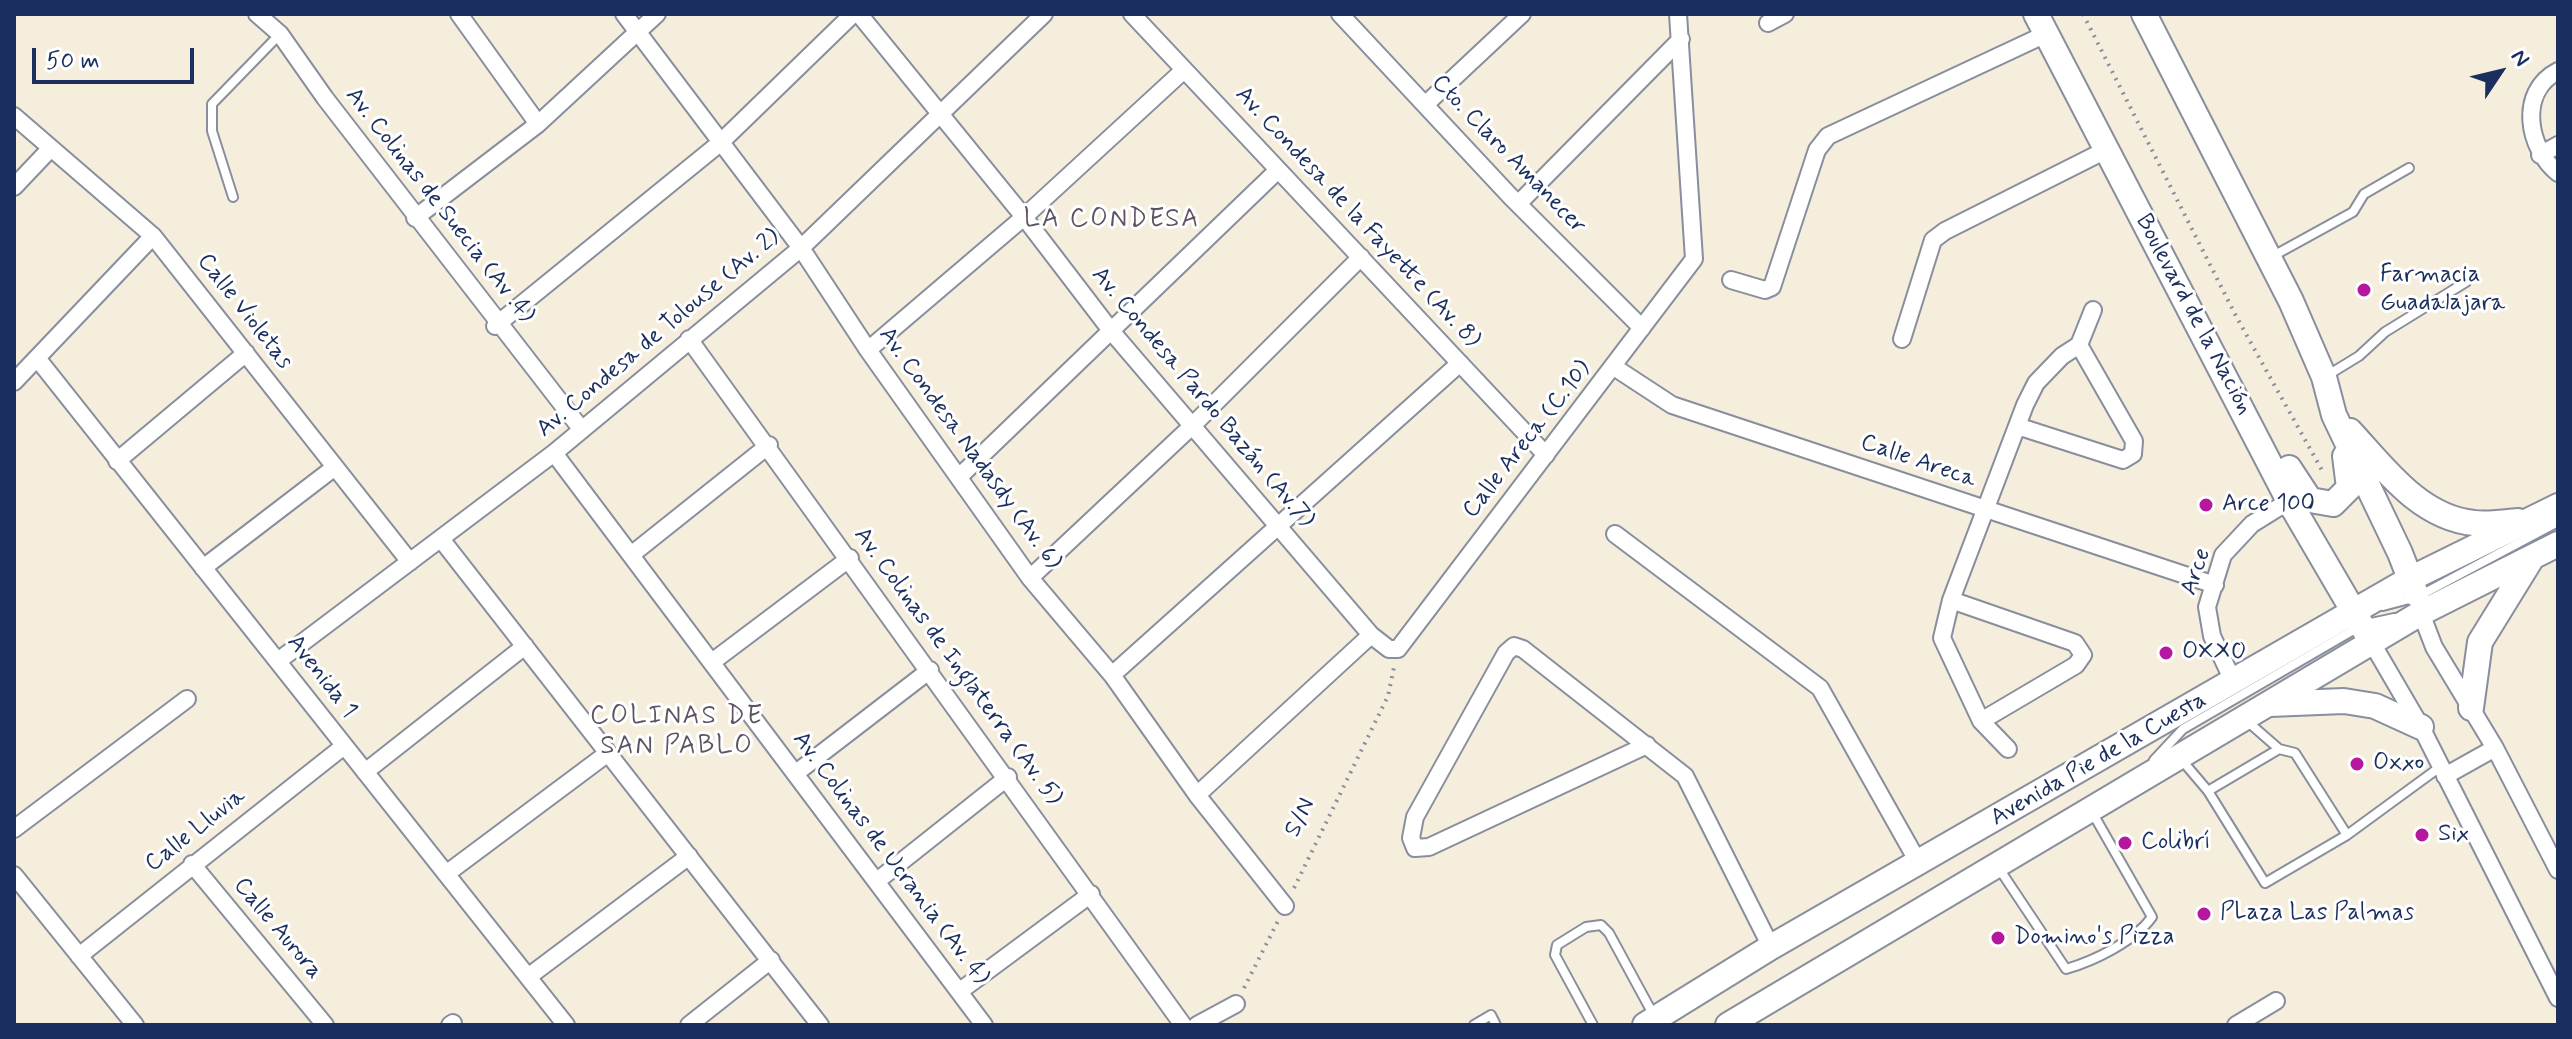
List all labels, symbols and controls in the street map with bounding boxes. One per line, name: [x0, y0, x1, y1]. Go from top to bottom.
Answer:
scale bar: [36, 32, 198, 82]
north arrow: [2460, 32, 2540, 112]
text: N: [2504, 44, 2535, 72]
text: 50 m: [46, 46, 100, 77]
street label: Cto. Claro Amanecer: [1425, 69, 1591, 241]
street label: Av. Condesa de la Fayette (Av. 8): [1228, 81, 1486, 355]
street label: Av. Colinas de Suecia (Av .4): [338, 82, 540, 330]
district label: LA CONDESA: [1021, 205, 1203, 237]
street label: Boulevard de la Nación: [2128, 210, 2258, 420]
street label: Av. Condesa de Tolouse (Av. 2): [531, 224, 787, 444]
street label: Calle Violetas: [190, 248, 298, 376]
street label: Av. Condesa Pardo Bazán (Av.7): [1084, 262, 1320, 534]
place label: Farmacia Guadalajara: [2380, 262, 2505, 318]
marker: Farmacia Guadalajara: [2355, 281, 2373, 299]
street label: Av. Condesa Nadasdy (Av. 6): [871, 322, 1067, 576]
street label: Calle Areca (C.10): [1458, 355, 1598, 525]
street label: Calle Areca: [1857, 429, 1979, 495]
place label: Arce 100: [2222, 491, 2315, 519]
marker: Arce 100: [2197, 496, 2215, 514]
street label: Av. Colinas de Inglaterra (Av. 5): [846, 522, 1068, 812]
street label: Arce: [2176, 545, 2218, 599]
street label: Avenida 1: [280, 630, 362, 724]
place label: OXXO: [2182, 639, 2246, 667]
marker: OXXO: [2157, 644, 2175, 662]
street label: Avenida Pie de la Cuesta: [1986, 686, 2212, 834]
district label: COLINAS DE SAN PABLO: [591, 702, 763, 764]
street label: Av. Colinas de Ucrania (Av. 4): [785, 727, 995, 991]
place label: Oxxo: [2373, 750, 2424, 778]
marker: Oxxo: [2348, 755, 2366, 773]
street label: Calle Lluvia: [140, 783, 252, 879]
street label: S/N: [1279, 794, 1323, 842]
place label: Six: [2438, 821, 2469, 849]
marker: Six: [2413, 826, 2431, 844]
place label: Colibrí: [2141, 829, 2211, 857]
marker: Colibrí: [2116, 834, 2134, 852]
street label: Calle Aurora: [226, 872, 328, 986]
place label: PLaza Las Palmas: [2220, 900, 2414, 928]
marker: PLaza Las Palmas: [2195, 905, 2213, 923]
place label: Domino's Pizza: [2014, 924, 2174, 952]
marker: Domino's Pizza: [1989, 929, 2007, 947]

